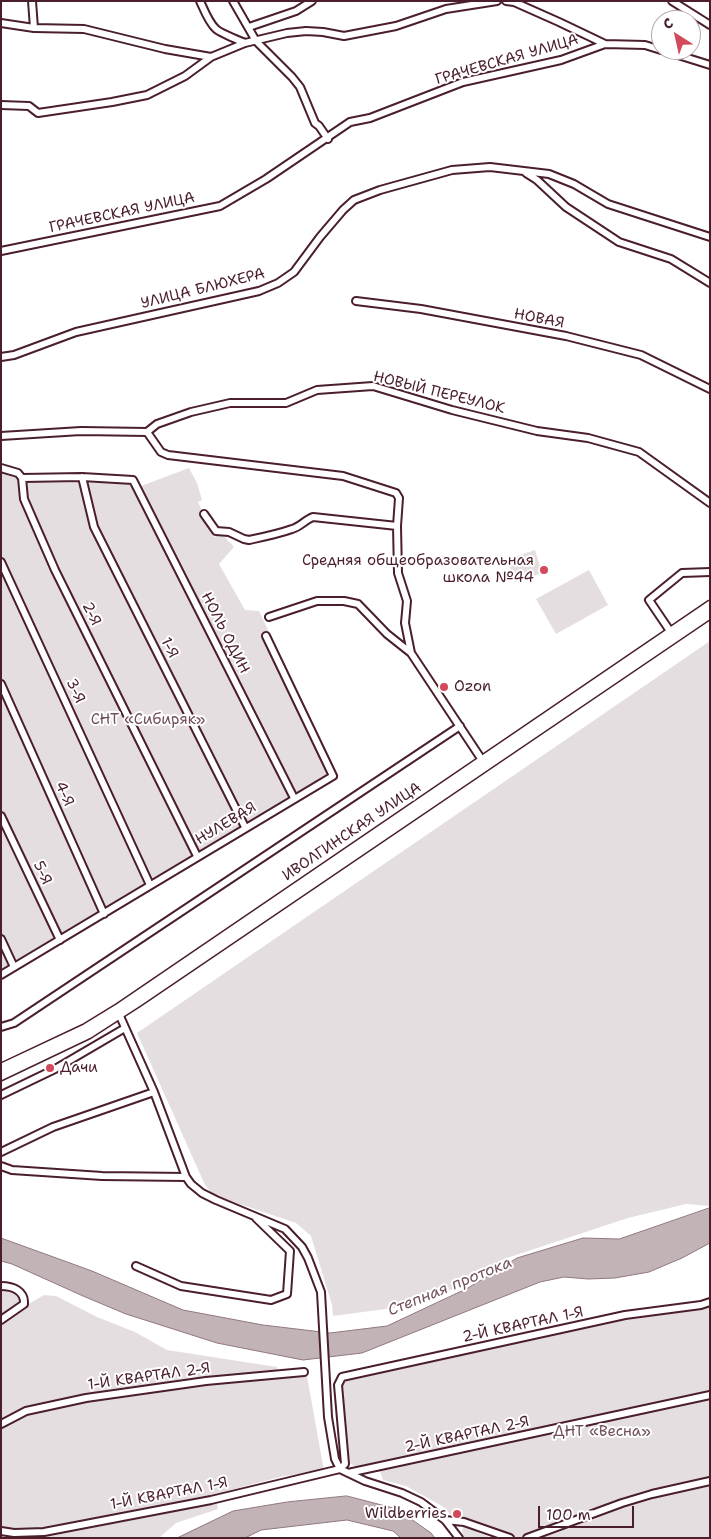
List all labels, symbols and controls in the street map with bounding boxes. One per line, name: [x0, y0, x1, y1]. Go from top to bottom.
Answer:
north arrow: [651, 10, 701, 60]
text: С: [659, 14, 677, 33]
street label: ГРАЧЕВСКАЯ УЛИЦА: [433, 31, 581, 89]
street label: ГРАЧЕВСКАЯ УЛИЦА: [48, 189, 196, 237]
street label: УЛИЦА БЛЮХЕРА: [139, 265, 267, 313]
street label: НОВАЯ: [512, 305, 566, 333]
street label: НОВЫЙ ПЕРЕУЛОК: [371, 368, 507, 418]
place label: Средняя общеобразовательная школа №44: [302, 552, 534, 587]
marker: Средняя общеобразовательная школа №44: [538, 564, 550, 576]
street label: НОЛЬ ОДИН: [197, 589, 253, 677]
street label: 2-Я: [78, 599, 104, 629]
street label: 1-Я: [156, 635, 182, 661]
street label: 3-Я: [62, 676, 88, 706]
place label: Ozon: [454, 678, 491, 696]
marker: Ozon: [438, 681, 450, 693]
park label: СНТ «Сибиряк»: [91, 711, 205, 729]
street label: 4-Я: [51, 779, 77, 809]
street label: ИВОЛГИНСКАЯ УЛИЦА: [279, 779, 425, 885]
street label: НУЛЕВАЯ: [192, 799, 260, 849]
street label: 5-Я: [29, 858, 55, 888]
place label: Дачи: [60, 1059, 98, 1077]
marker: Дачи: [44, 1062, 56, 1074]
water label: Степная протока: [385, 1253, 515, 1321]
street label: 2-Й КВАРТАЛ 1-Я: [461, 1303, 585, 1347]
street label: 1-Й КВАРТАЛ 2-Я: [87, 1360, 211, 1394]
street label: 2-Й КВАРТАЛ 2-Я: [403, 1413, 531, 1457]
park label: ДНТ «Весна»: [553, 1423, 651, 1441]
street label: 1-Й КВАРТАЛ 1-Я: [109, 1474, 229, 1514]
scale bar: [541, 1496, 637, 1528]
place label: Wildberries: [365, 1505, 447, 1523]
text: 100 m: [546, 1505, 591, 1525]
marker: Wildberries: [451, 1508, 463, 1520]

